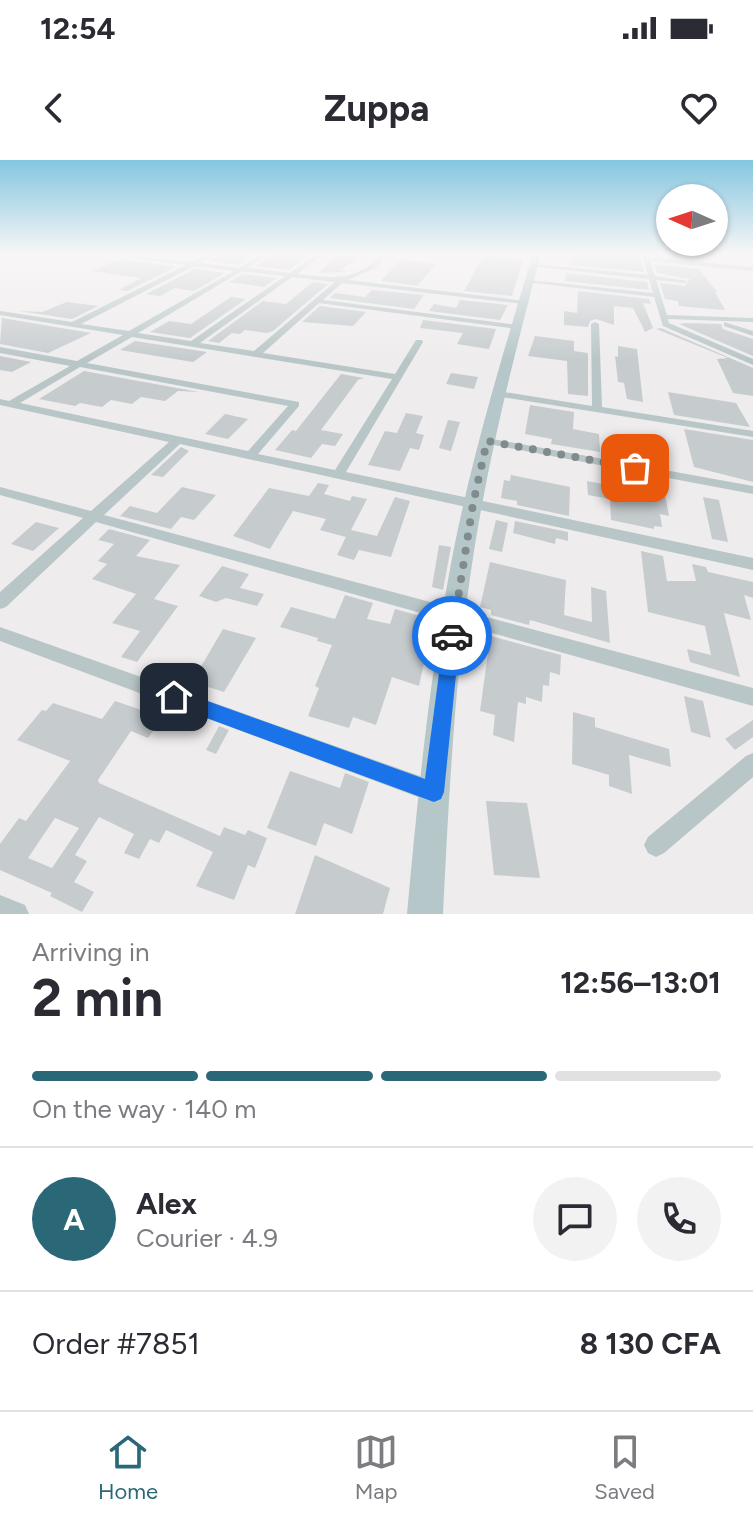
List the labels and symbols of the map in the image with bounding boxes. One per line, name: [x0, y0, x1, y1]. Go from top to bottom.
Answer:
north arrow: [656, 184, 728, 256]
pin: [601, 434, 669, 502]
courier: [412, 596, 492, 676]
pin: [140, 663, 208, 731]

